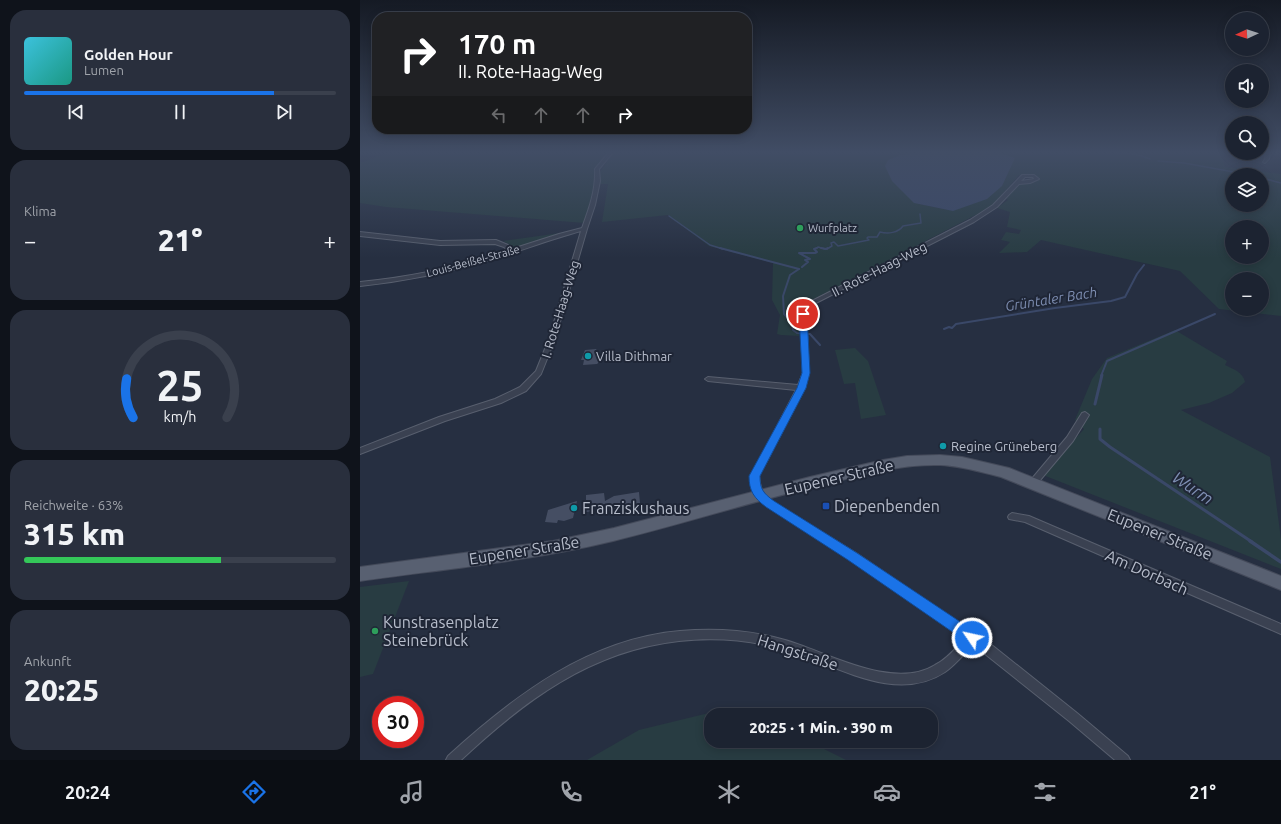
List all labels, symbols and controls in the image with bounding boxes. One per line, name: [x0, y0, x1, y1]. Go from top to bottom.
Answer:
north arrow: [1225, 12, 1269, 56]
map controls: [1225, 12, 1269, 316]
icon: right: [392, 28, 444, 80]
text: 170 m: [458, 28, 536, 59]
text: Golden Hour: [84, 46, 173, 63]
text: II. Rote-Haag-Weg: [458, 61, 603, 81]
text: Lumen: [84, 63, 124, 77]
button: sound: [1225, 64, 1269, 108]
icon: previous: [65, 101, 87, 123]
icon: pause: [169, 101, 191, 123]
icon: next: [273, 101, 295, 123]
icon: left: [488, 104, 510, 126]
icon: ahead: [530, 104, 552, 126]
icon: ahead: [572, 104, 594, 126]
icon: right: [614, 104, 636, 126]
button: search: [1225, 116, 1269, 160]
button: layers: [1225, 168, 1269, 212]
text: Klima: [24, 204, 56, 218]
button: +: [1225, 220, 1269, 264]
place label: Wurfplatz: [808, 222, 857, 234]
text: 21°: [158, 223, 202, 257]
marker: Wurfplatz: [795, 223, 805, 233]
text: −: [24, 228, 36, 253]
text: +: [324, 228, 336, 253]
street label: II. Rote-Haag-Weg: [829, 239, 929, 299]
street label: Louis-Beißel-Straße: [425, 243, 521, 279]
street label: I. Rote-Haag-Weg: [538, 258, 582, 360]
button: −: [1225, 272, 1269, 316]
water label: Grüntaler Bach: [1004, 284, 1098, 314]
pin: [786, 297, 820, 331]
icon: arrive: [792, 303, 814, 325]
place label: Villa Dithmar: [596, 349, 672, 363]
marker: Villa Dithmar: [583, 351, 593, 361]
text: 25: [157, 362, 203, 409]
text: km/h: [164, 409, 196, 425]
place label: Regine Grüneberg: [951, 439, 1057, 453]
marker: Regine Grüneberg: [938, 441, 948, 451]
street label: Eupener Straße: [783, 456, 895, 498]
water label: Wurm: [1169, 467, 1217, 508]
place label: Diepenbenden: [834, 497, 940, 515]
text: Reichweite · 63%: [24, 498, 123, 512]
place label: Franziskushaus: [582, 499, 689, 517]
marker: Diepenbenden: [821, 501, 831, 511]
marker: Franziskushaus: [569, 503, 579, 513]
street label: Eupener Straße: [1105, 505, 1215, 563]
text: 315 km: [24, 517, 125, 551]
street label: Eupener Straße: [468, 532, 580, 568]
street label: Am Dorbach: [1103, 546, 1191, 598]
place label: Kunstrasenplatz Steinebrück: [383, 613, 499, 649]
position arrow: [951, 617, 993, 659]
marker: Kunstrasenplatz Steinebrück: [370, 626, 380, 636]
street label: Hangstraße: [755, 631, 841, 673]
text: Ankunft: [24, 654, 71, 668]
text: 20:25: [24, 673, 99, 707]
speed limit sign: 30: [372, 696, 424, 748]
text: 20:25 · 1 Min. · 390 m: [749, 719, 893, 736]
icon: directions: [240, 778, 268, 806]
icon: music: [398, 778, 426, 806]
icon: phone: [557, 778, 585, 806]
icon: climate: [715, 778, 743, 806]
icon: car: [873, 778, 901, 806]
icon: filters: [1031, 778, 1059, 806]
text: 20:24: [65, 782, 110, 802]
text: 21°: [1189, 782, 1216, 802]

